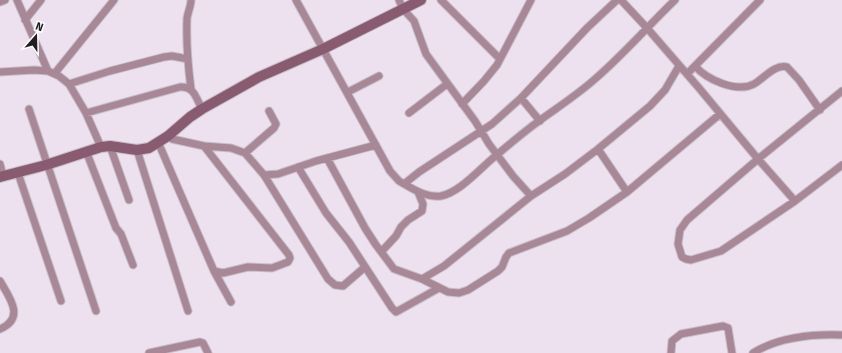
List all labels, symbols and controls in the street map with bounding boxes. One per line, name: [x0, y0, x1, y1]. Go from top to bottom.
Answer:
north arrow: [16, 16, 56, 56]
text: N: [34, 20, 45, 34]

